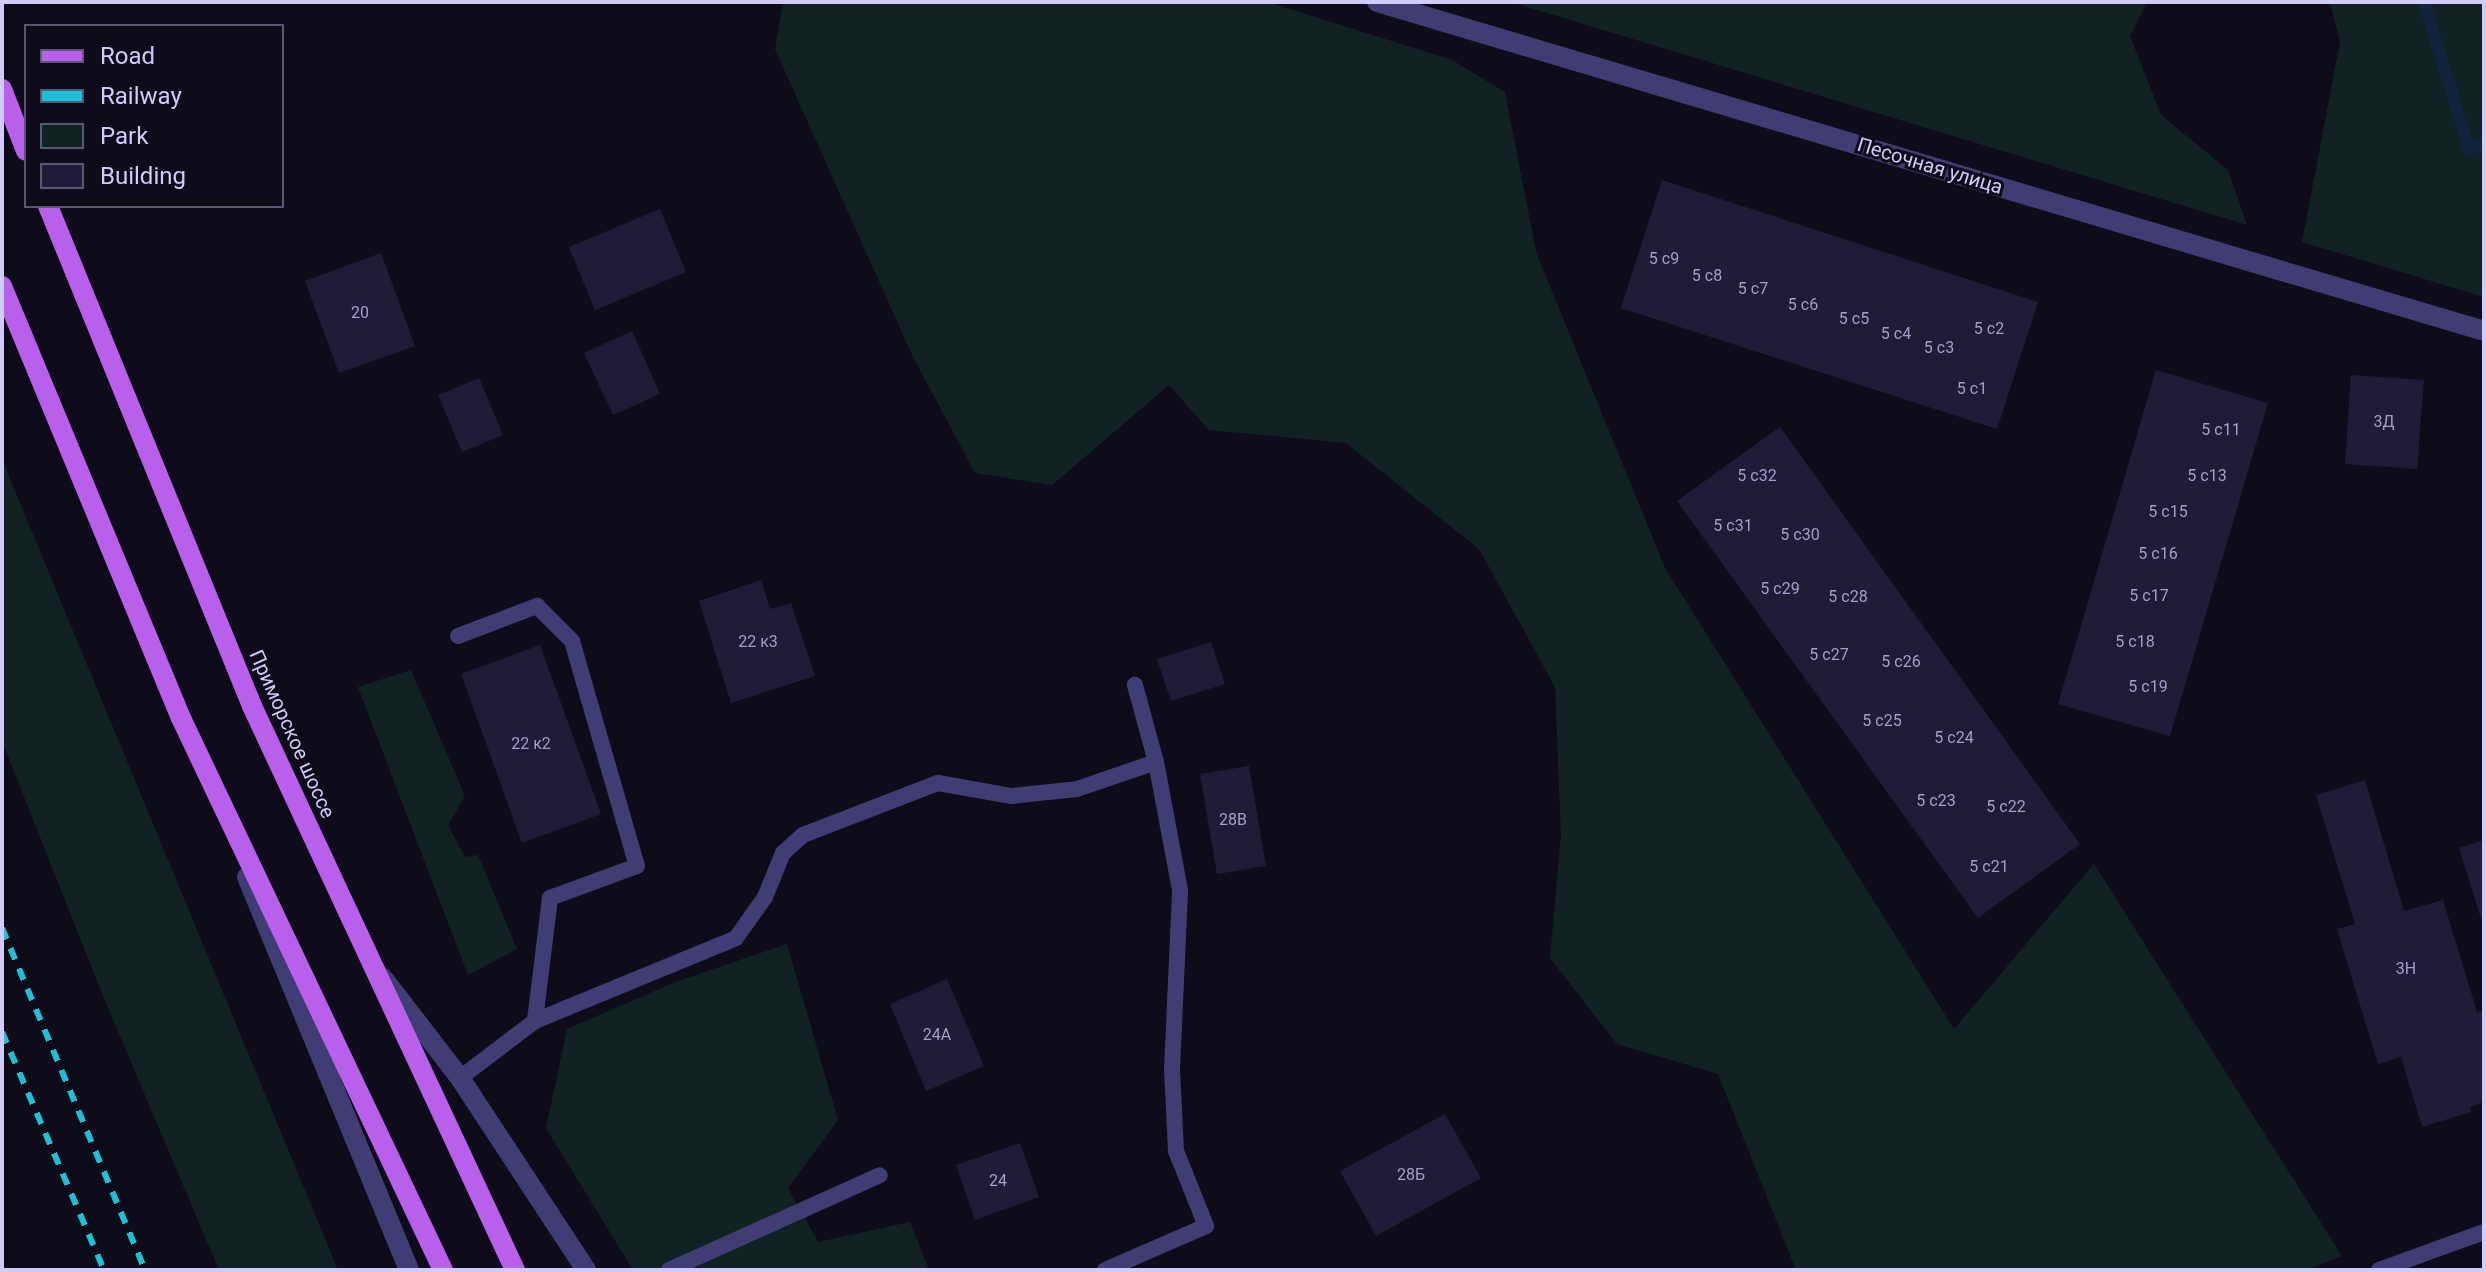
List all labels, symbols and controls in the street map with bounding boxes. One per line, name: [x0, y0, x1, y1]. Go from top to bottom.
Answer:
legend: [24, 24, 284, 208]
text: Road: [100, 42, 155, 70]
text: Railway: [100, 82, 182, 110]
text: Park: [100, 122, 148, 150]
street label: Песочная улица: [1854, 132, 2006, 200]
text: Building: [100, 162, 186, 190]
house number: 5 с9: [1649, 249, 1679, 269]
house number: 5 с8: [1692, 266, 1722, 286]
house number: 5 с7: [1738, 279, 1768, 299]
house number: 5 с6: [1788, 295, 1818, 315]
house number: 20: [351, 303, 369, 323]
house number: 5 с5: [1839, 309, 1869, 329]
house number: 5 с2: [1974, 319, 2004, 339]
house number: 5 с4: [1881, 324, 1911, 344]
house number: 5 с3: [1924, 338, 1954, 358]
house number: 5 с1: [1957, 379, 1987, 399]
house number: 3Д: [2373, 412, 2395, 432]
house number: 5 с11: [2201, 420, 2241, 440]
house number: 5 с32: [1737, 466, 1777, 486]
house number: 5 с13: [2187, 466, 2227, 486]
house number: 5 с15: [2148, 502, 2188, 522]
house number: 5 с31: [1713, 516, 1753, 536]
house number: 5 с30: [1780, 525, 1820, 545]
house number: 5 с16: [2138, 544, 2178, 564]
house number: 5 с29: [1760, 579, 1800, 599]
house number: 5 с17: [2129, 586, 2169, 606]
house number: 5 с28: [1828, 587, 1868, 607]
house number: 22 к3: [738, 632, 778, 652]
house number: 5 с18: [2115, 632, 2155, 652]
house number: 5 с27: [1809, 645, 1849, 665]
street label: Приморское шоссе: [244, 646, 340, 822]
house number: 5 с26: [1881, 652, 1921, 672]
house number: 5 с19: [2128, 677, 2168, 697]
house number: 5 с25: [1862, 711, 1902, 731]
house number: 5 с24: [1934, 728, 1974, 748]
house number: 22 к2: [511, 734, 551, 754]
house number: 5 с23: [1916, 791, 1956, 811]
house number: 5 с22: [1986, 797, 2026, 817]
house number: 28В: [1219, 810, 1247, 830]
house number: 5 с21: [1969, 857, 2009, 877]
house number: 3Н: [2396, 959, 2416, 979]
house number: 24А: [923, 1025, 951, 1045]
house number: 28Б: [1397, 1165, 1425, 1185]
house number: 24: [989, 1171, 1007, 1191]

